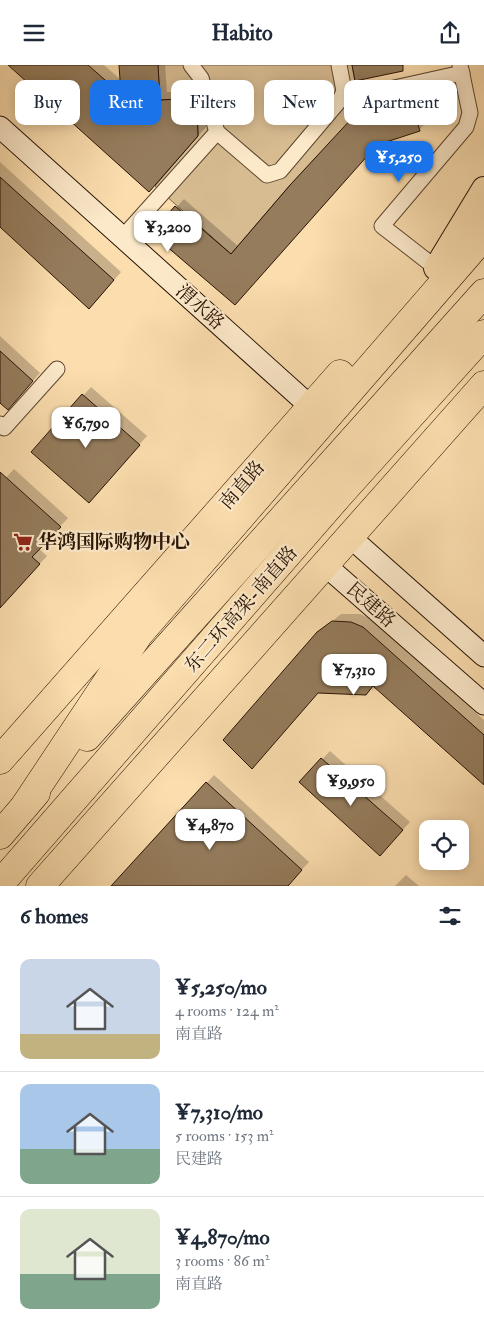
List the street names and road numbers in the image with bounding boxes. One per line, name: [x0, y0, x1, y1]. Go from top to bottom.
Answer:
street label: 渭水路: [171, 279, 229, 335]
street label: 南直路: [214, 456, 270, 514]
street label: 东二环高架-南直路: [179, 541, 303, 677]
street label: 民建路: [342, 577, 400, 633]

